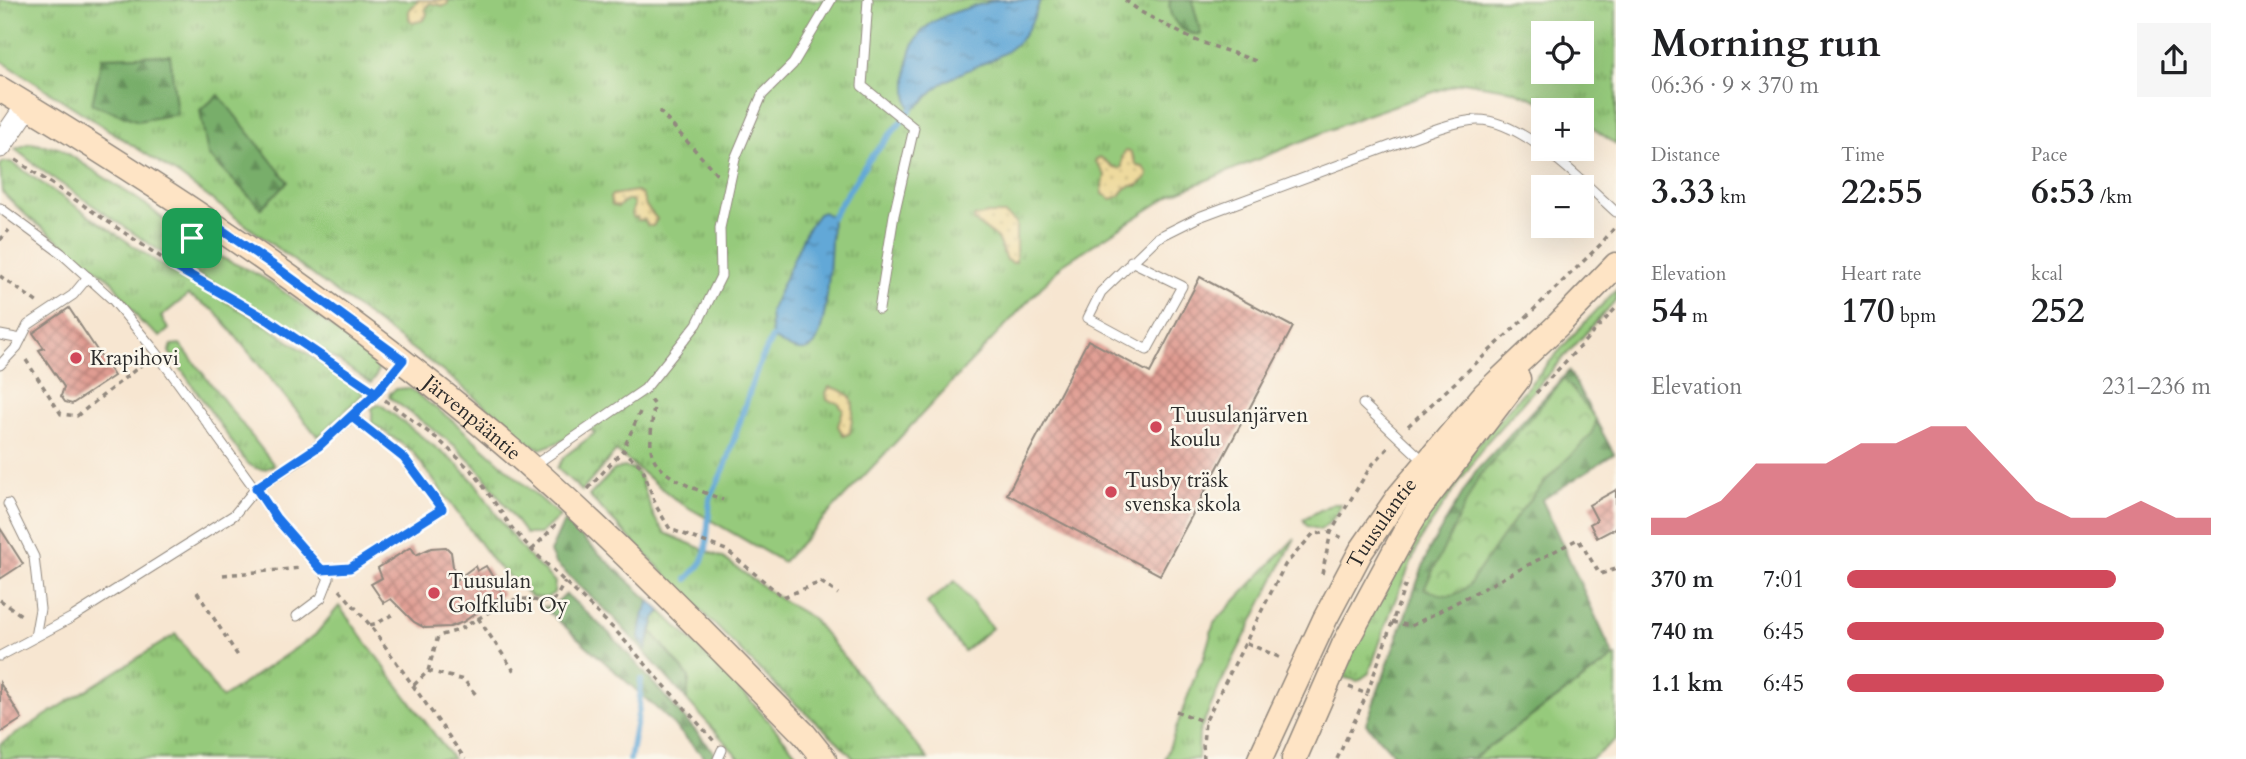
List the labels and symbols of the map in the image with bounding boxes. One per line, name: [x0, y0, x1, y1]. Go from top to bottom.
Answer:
pin: [162, 208, 222, 268]
place label: Krapihovi: [90, 344, 179, 373]
marker: Krapihovi: [68, 350, 84, 366]
street label: Järvenpääntie: [414, 367, 528, 467]
place label: Tuusulanjärven koulu: [1170, 401, 1308, 454]
marker: Tuusulanjärven koulu: [1148, 419, 1164, 435]
place label: Tusby träsk svenska skola: [1125, 466, 1241, 519]
street label: Tuusulantie: [1340, 471, 1424, 574]
marker: Tusby träsk svenska skola: [1103, 484, 1119, 500]
place label: Tuusulan Golfklubi Oy: [448, 567, 568, 620]
marker: Tuusulan Golfklubi Oy: [426, 585, 442, 601]

